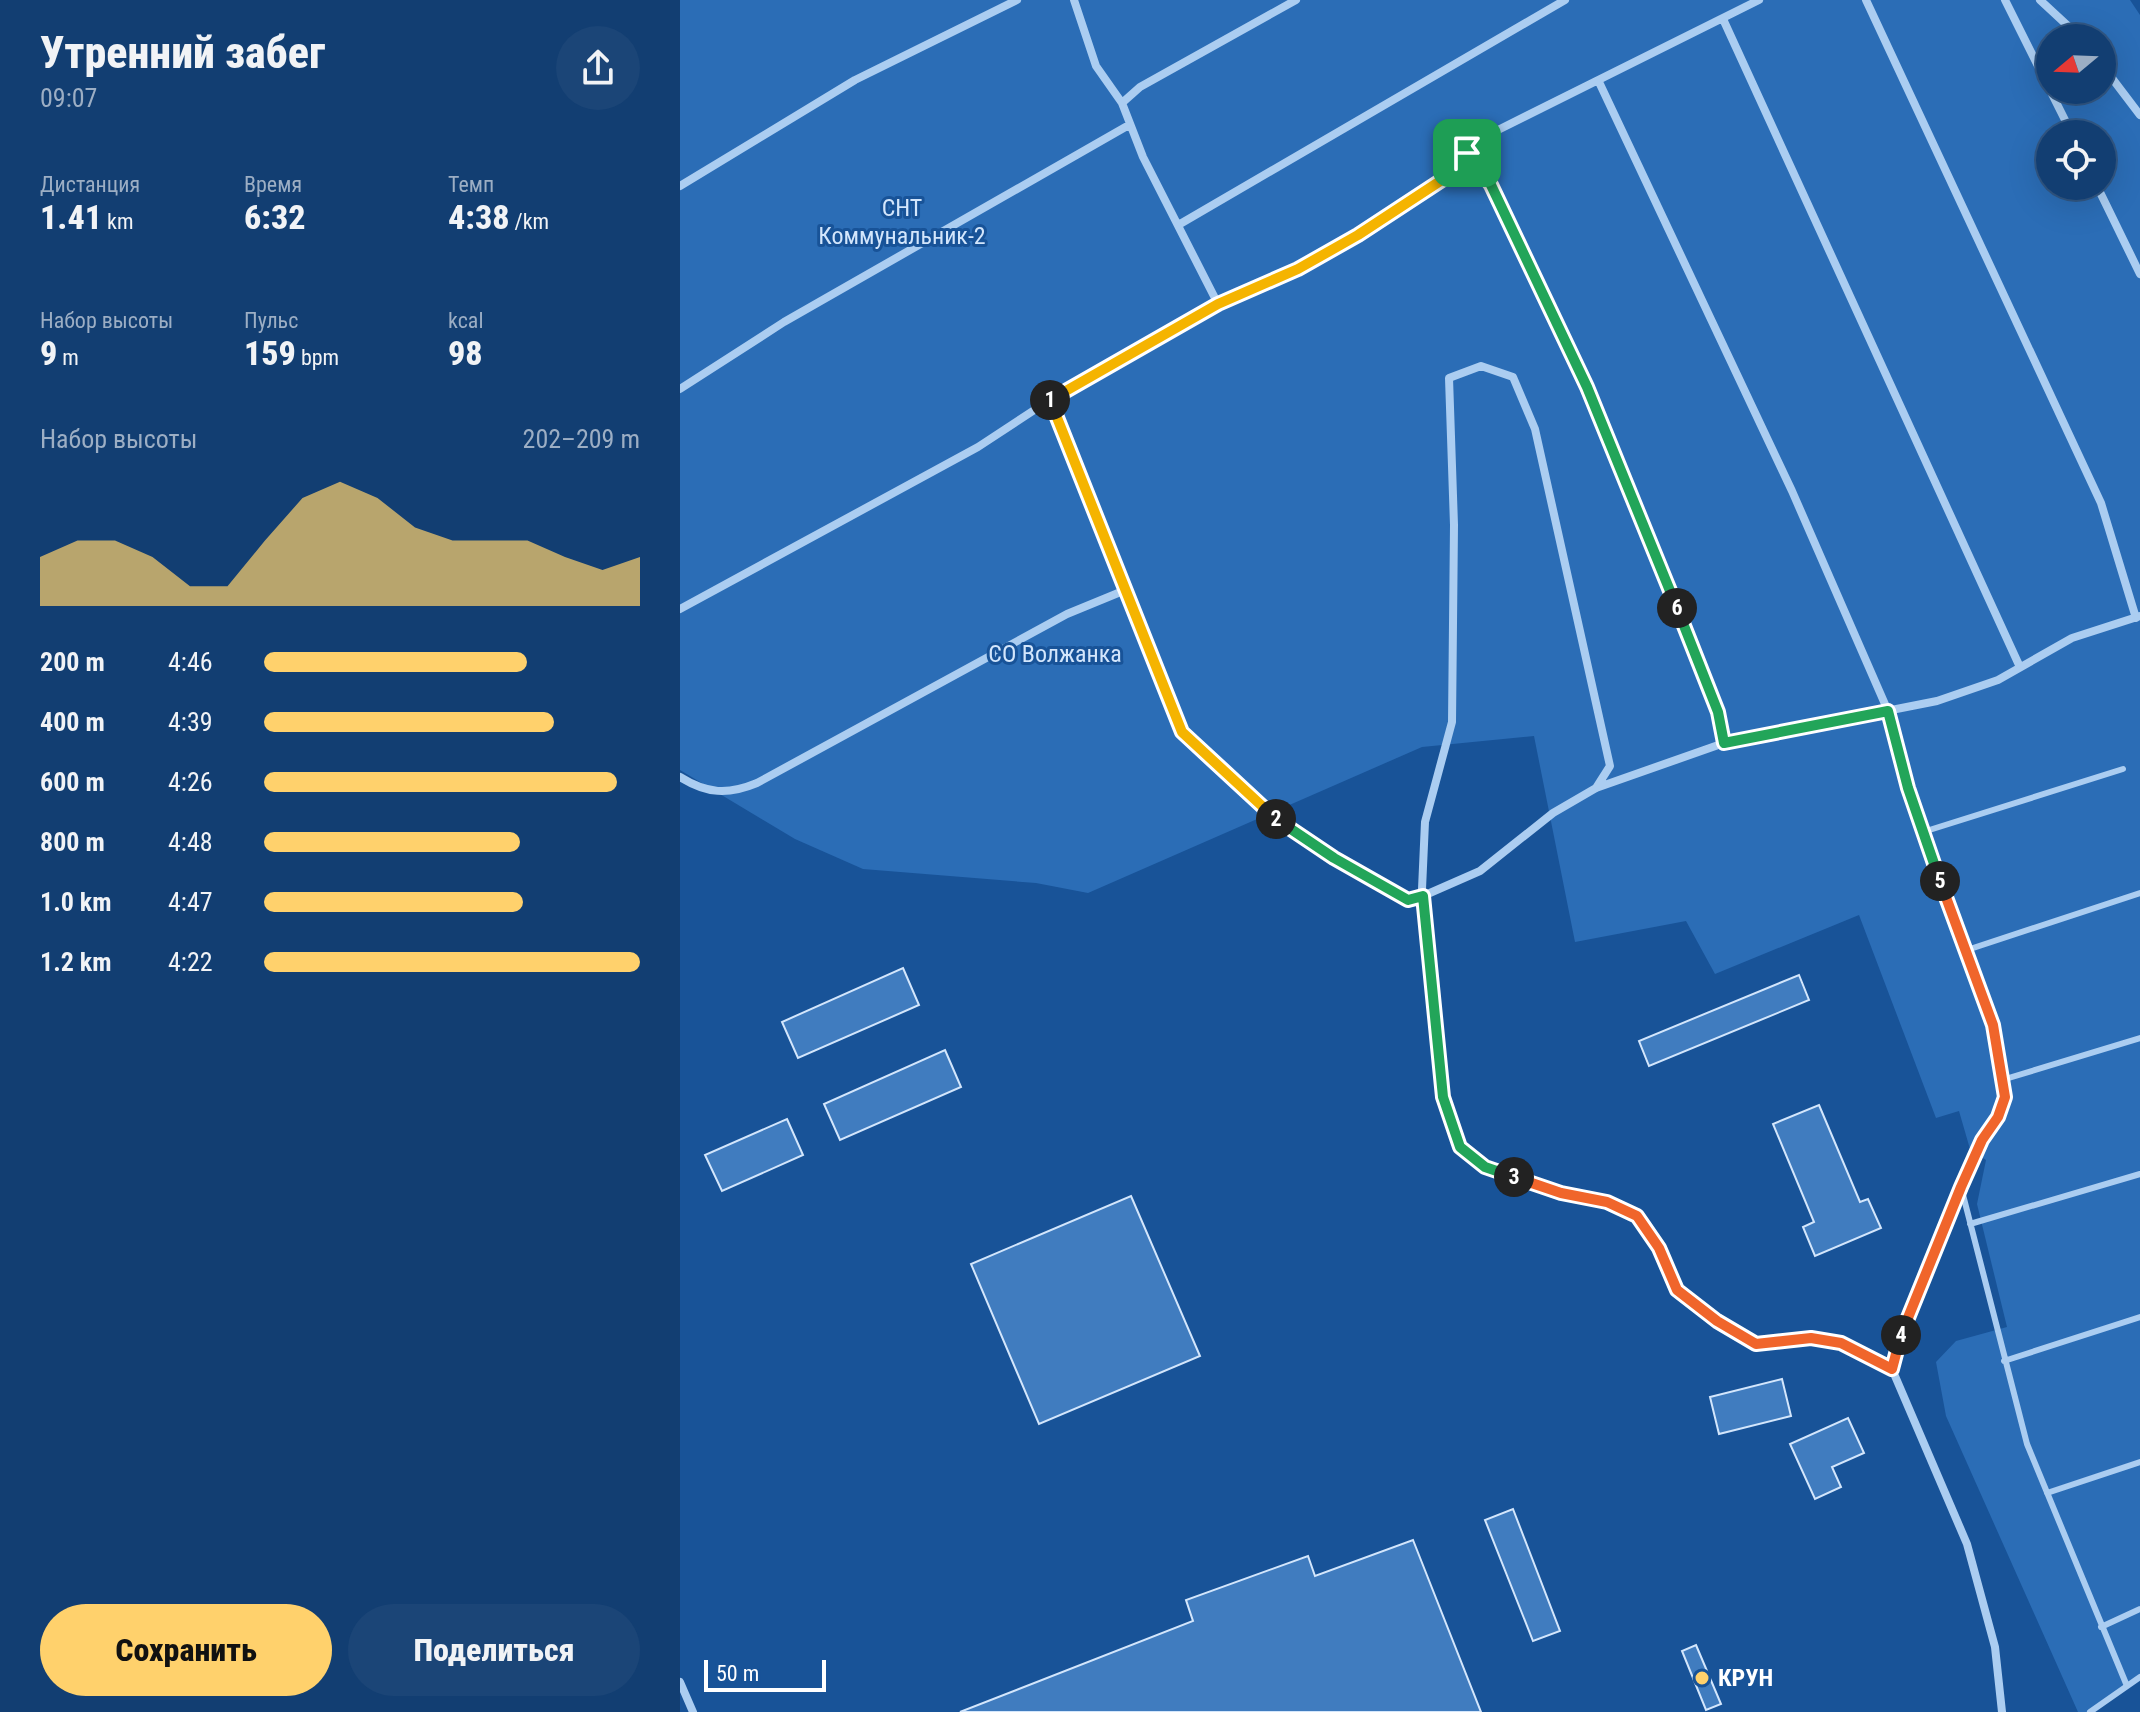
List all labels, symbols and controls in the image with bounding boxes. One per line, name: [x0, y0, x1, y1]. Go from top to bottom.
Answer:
north arrow: [2036, 24, 2116, 104]
map controls: [2036, 24, 2116, 200]
button: share: [556, 26, 640, 110]
text: Утренний забег: [40, 27, 325, 79]
text: 09:07: [40, 83, 97, 113]
pin: [1433, 119, 1501, 187]
button: locate: [2036, 120, 2116, 200]
icon: arrive: [1445, 131, 1489, 175]
text: Дистанция: [40, 172, 140, 197]
text: Время: [244, 172, 302, 197]
text: Темп: [448, 172, 494, 197]
park label: СНТ Коммунальник-2: [818, 194, 986, 250]
text: 1.41: [40, 197, 102, 237]
text: 6:32: [244, 197, 305, 237]
text: 4:38: [448, 197, 509, 237]
text: km: [102, 209, 133, 234]
text: /km: [509, 209, 549, 234]
text: Набор высоты: [40, 308, 173, 333]
text: Пульс: [244, 308, 298, 333]
text: kcal: [448, 308, 483, 333]
text: 9: [40, 333, 57, 373]
text: 159: [244, 333, 296, 373]
text: 98: [448, 333, 483, 373]
text: m: [57, 345, 79, 370]
text: bpm: [296, 345, 339, 370]
pin: 1: [1030, 380, 1070, 420]
text: 1: [1044, 387, 1056, 412]
text: Набор высоты: [40, 424, 197, 454]
text: 202–209 m: [523, 424, 640, 454]
pin: 6: [1657, 588, 1697, 628]
text: 6: [1671, 595, 1683, 620]
park label: СО Волжанка: [988, 640, 1122, 668]
text: 200 m: [40, 647, 105, 677]
text: 4:46: [168, 647, 213, 677]
text: 400 m: [40, 707, 105, 737]
text: 4:39: [168, 707, 213, 737]
text: 600 m: [40, 767, 105, 797]
text: 4:26: [168, 767, 213, 797]
pin: 2: [1256, 799, 1296, 839]
text: 2: [1270, 806, 1282, 831]
text: 800 m: [40, 827, 105, 857]
text: 4:48: [168, 827, 213, 857]
pin: 5: [1920, 861, 1960, 901]
text: 5: [1934, 868, 1946, 893]
text: 1.0 km: [40, 887, 112, 917]
text: 4:47: [168, 887, 213, 917]
text: 1.2 km: [40, 947, 112, 977]
text: 4:22: [168, 947, 213, 977]
pin: 3: [1494, 1157, 1534, 1197]
text: 3: [1508, 1164, 1520, 1189]
pin: 4: [1881, 1315, 1921, 1355]
text: 4: [1895, 1322, 1907, 1347]
button: Сохранить: [40, 1604, 332, 1696]
button: Поделиться: [348, 1604, 640, 1696]
scale bar: [704, 1656, 826, 1692]
text: 50 m: [716, 1661, 759, 1686]
place label: КРУН: [1718, 1664, 1773, 1692]
marker: КРУН: [1693, 1669, 1711, 1687]

